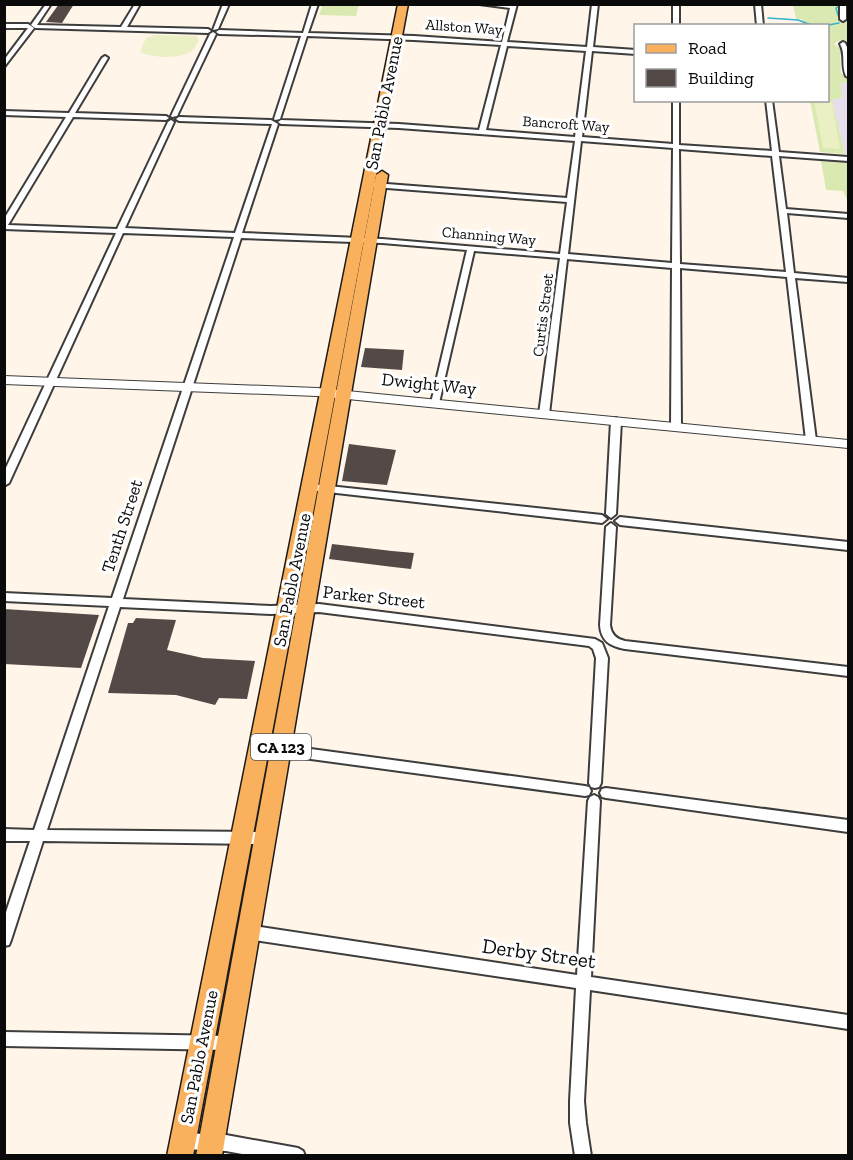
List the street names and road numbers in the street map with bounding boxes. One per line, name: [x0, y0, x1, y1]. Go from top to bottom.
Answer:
street label: Allston Way: [425, 15, 503, 39]
street label: San Pablo Avenue: [360, 34, 408, 172]
street label: Bancroft Way: [522, 112, 610, 136]
street label: Channing Way: [441, 223, 537, 249]
street label: Curtis Street: [529, 272, 557, 358]
street label: Dwight Way: [381, 368, 478, 400]
street label: Tenth Street: [97, 476, 148, 575]
street label: San Pablo Avenue: [268, 511, 316, 649]
street label: Parker Street: [322, 581, 427, 613]
road number: CA 123: [251, 734, 311, 760]
street label: Derby Street: [480, 933, 598, 973]
street label: San Pablo Avenue: [175, 988, 223, 1126]

